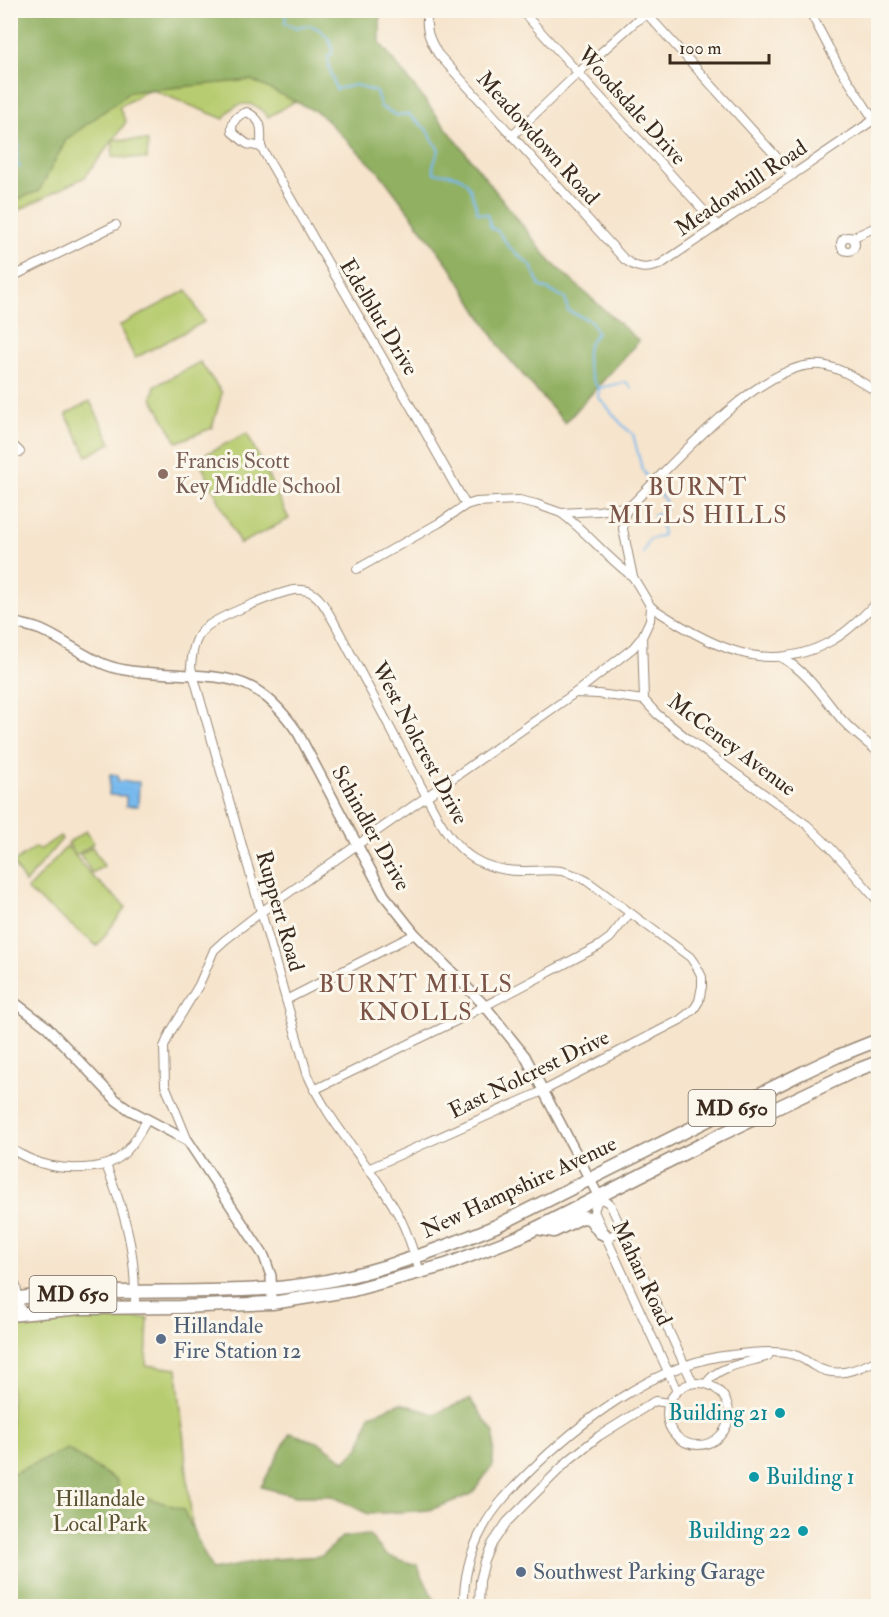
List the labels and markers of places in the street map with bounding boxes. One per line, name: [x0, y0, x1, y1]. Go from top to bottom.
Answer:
place label: Francis Scott Key Middle School: [175, 447, 341, 500]
marker: Francis Scott Key Middle School: [156, 467, 170, 481]
place label: Hillandale Fire Station 12: [173, 1312, 301, 1365]
marker: Hillandale Fire Station 12: [154, 1332, 168, 1346]
place label: Building 21: [668, 1399, 768, 1427]
marker: Building 21: [773, 1406, 787, 1420]
place label: Building 1: [766, 1463, 855, 1491]
marker: Building 1: [747, 1470, 761, 1484]
place label: Building 22: [688, 1517, 791, 1545]
marker: Building 22: [796, 1524, 810, 1538]
place label: Southwest Parking Garage: [533, 1558, 765, 1586]
marker: Southwest Parking Garage: [514, 1565, 528, 1579]

